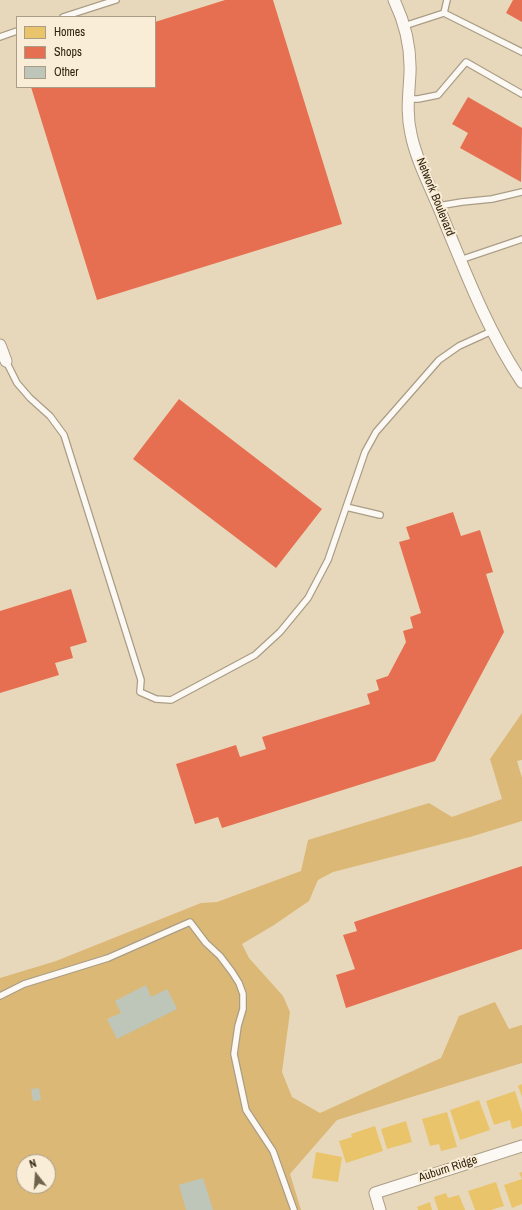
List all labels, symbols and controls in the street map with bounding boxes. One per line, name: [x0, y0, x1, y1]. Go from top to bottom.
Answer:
legend: [16, 16, 156, 88]
text: Homes: [54, 24, 85, 40]
text: Shops: [54, 44, 82, 60]
text: Other: [54, 64, 79, 80]
street label: Network Boulevard: [413, 156, 457, 238]
street label: Auburn Ridge: [417, 1153, 479, 1185]
north arrow: [16, 1154, 56, 1194]
text: N: [28, 1156, 38, 1171]

